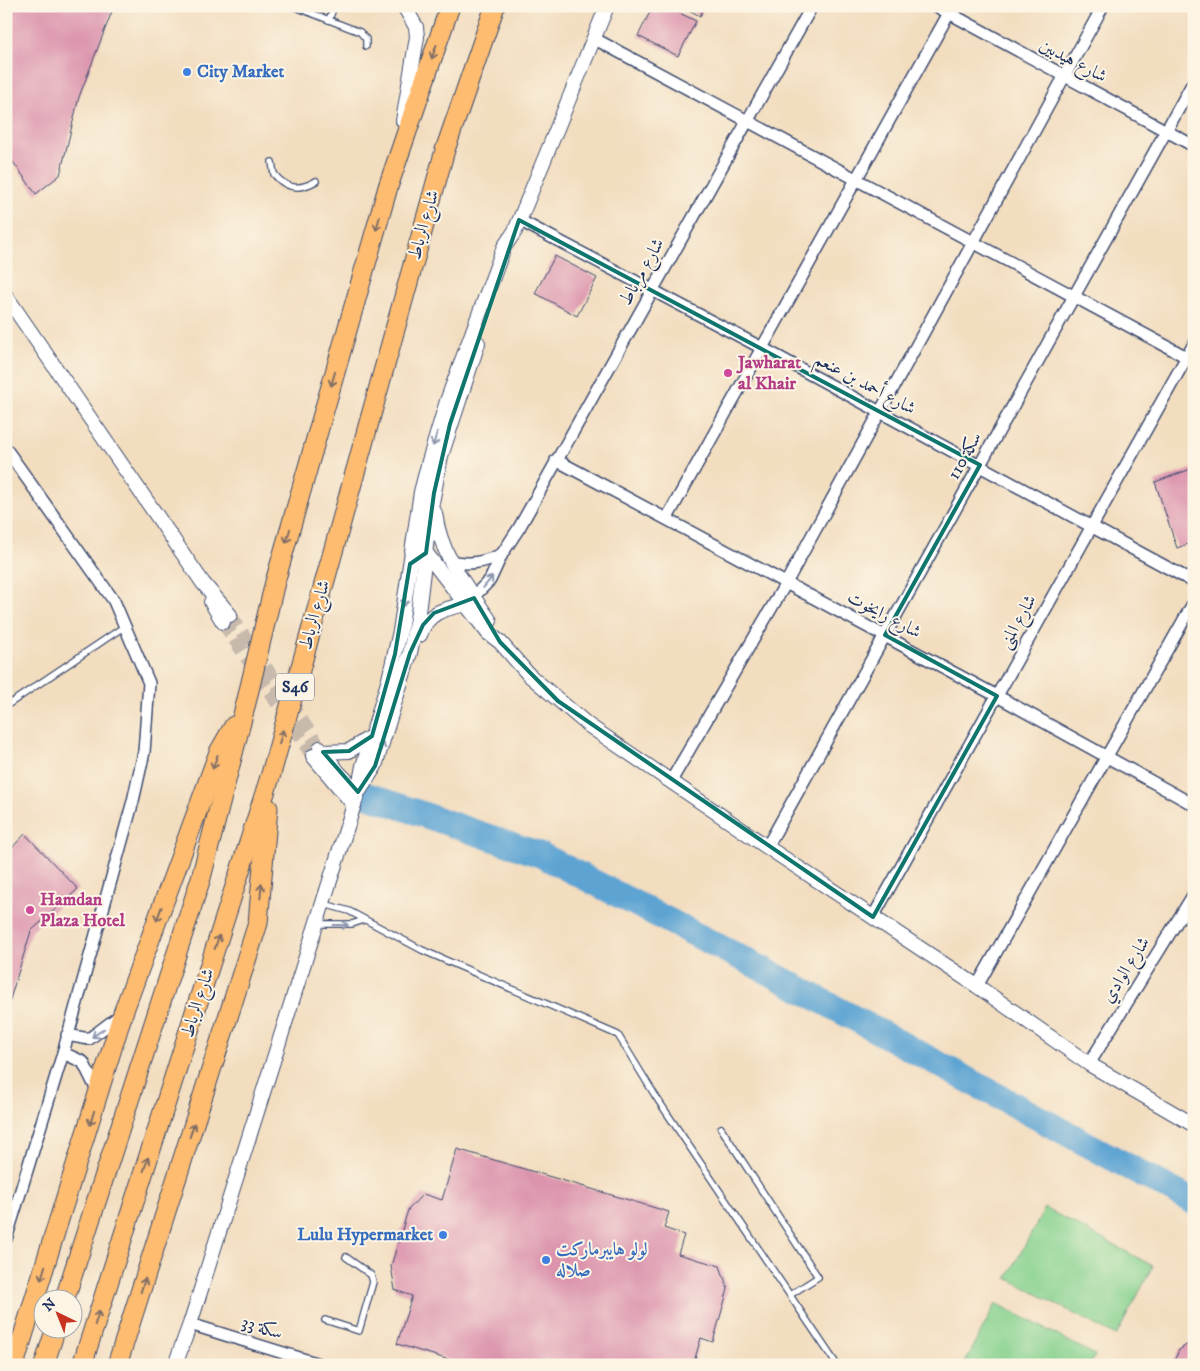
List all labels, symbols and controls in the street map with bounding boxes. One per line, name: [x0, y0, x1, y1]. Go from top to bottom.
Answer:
street label: شارع هيدبين: [1034, 34, 1110, 91]
one-way arrow: [429, 44, 439, 60]
place label: City Market: [197, 61, 285, 83]
marker: City Market: [181, 66, 193, 78]
street label: شارع الرباط: [404, 188, 447, 263]
one-way arrow: [372, 215, 382, 231]
street label: شارع مرباط: [615, 235, 672, 311]
street label: شارع أحمد بن عنعم: [808, 346, 921, 424]
place label: Jawharat al Khair: [736, 352, 801, 395]
marker: Jawharat al Khair: [722, 367, 734, 379]
one-way arrow: [327, 371, 337, 387]
street label: سكة 110: [943, 428, 987, 484]
one-way arrow: [429, 431, 439, 447]
one-way arrow: [283, 527, 293, 543]
one-way arrow: [482, 576, 493, 589]
street label: شارع الرباط: [295, 578, 338, 653]
street label: شارع رايخوت: [842, 586, 925, 646]
one-way arrow: [400, 590, 410, 606]
street label: شارع المنى: [994, 591, 1044, 654]
road number: S46: [276, 674, 314, 700]
one-way arrow: [277, 729, 286, 745]
one-way arrow: [376, 741, 386, 757]
one-way arrow: [210, 754, 219, 769]
one-way arrow: [256, 883, 265, 899]
place label: Hamdan Plaza Hotel: [40, 889, 126, 932]
marker: Hamdan Plaza Hotel: [24, 904, 36, 916]
one-way arrow: [154, 906, 163, 921]
one-way arrow: [332, 920, 349, 930]
street label: شارع الوادي: [1097, 933, 1158, 1009]
one-way arrow: [213, 935, 222, 950]
street label: شارع الرباط: [176, 966, 222, 1041]
one-way arrow: [91, 1028, 105, 1038]
one-way arrow: [86, 1110, 96, 1126]
one-way arrow: [188, 1123, 197, 1138]
one-way arrow: [142, 1156, 152, 1172]
place label: Lulu Hypermarket: [297, 1224, 433, 1246]
marker: Lulu Hypermarket: [437, 1229, 449, 1241]
place label: لولو هايبرماركت صلاله: [556, 1239, 648, 1282]
marker: لولو هايبرماركت صلاله: [540, 1254, 552, 1266]
one-way arrow: [38, 1265, 47, 1281]
one-way arrow: [138, 1277, 148, 1293]
north arrow: [32, 1288, 82, 1338]
text: N: [39, 1294, 61, 1316]
one-way arrow: [93, 1311, 102, 1327]
street label: سكة 33: [239, 1311, 285, 1345]

